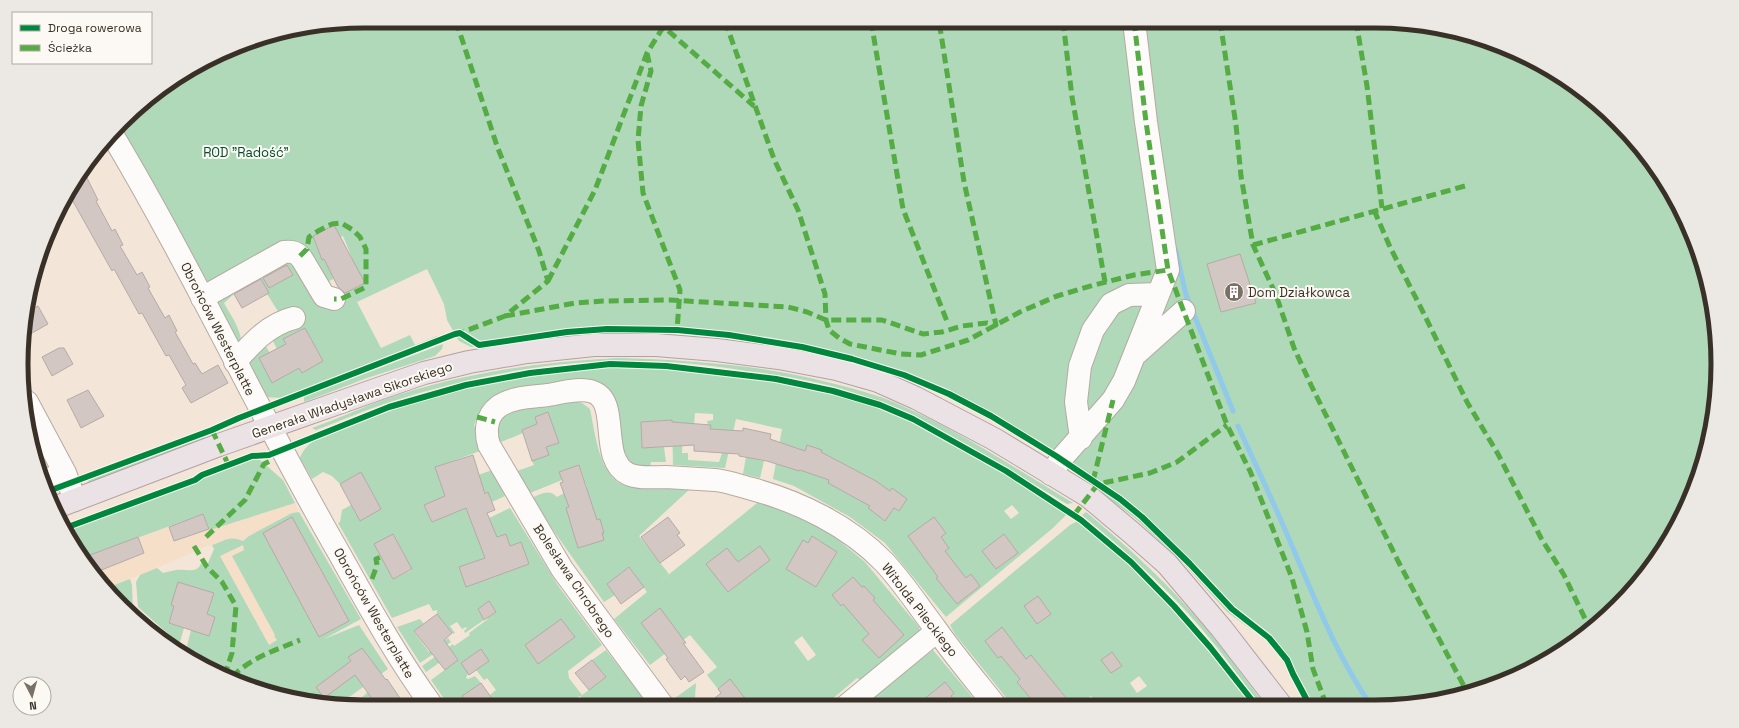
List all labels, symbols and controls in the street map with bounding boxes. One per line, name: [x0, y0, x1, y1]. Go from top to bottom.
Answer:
legend: [12, 12, 152, 64]
text: Droga rowerowa: [48, 20, 142, 36]
text: Ścieżka: [48, 40, 92, 56]
park label: ROD "Radość": [203, 144, 289, 161]
street label: Obrońców Westerplatte: [177, 259, 259, 399]
building icon: Dom Działkowca: [1223, 281, 1245, 303]
place label: Dom Działkowca: [1248, 284, 1351, 301]
street label: Generała Władysława Sikorskiego: [249, 358, 455, 442]
street label: Bolesława Chrobrego: [530, 521, 618, 641]
street label: Obrońców Westerplatte: [330, 545, 418, 681]
street label: Witolda Pileckiego: [878, 560, 962, 660]
north arrow: [12, 676, 52, 716]
text: N: [29, 699, 37, 713]

